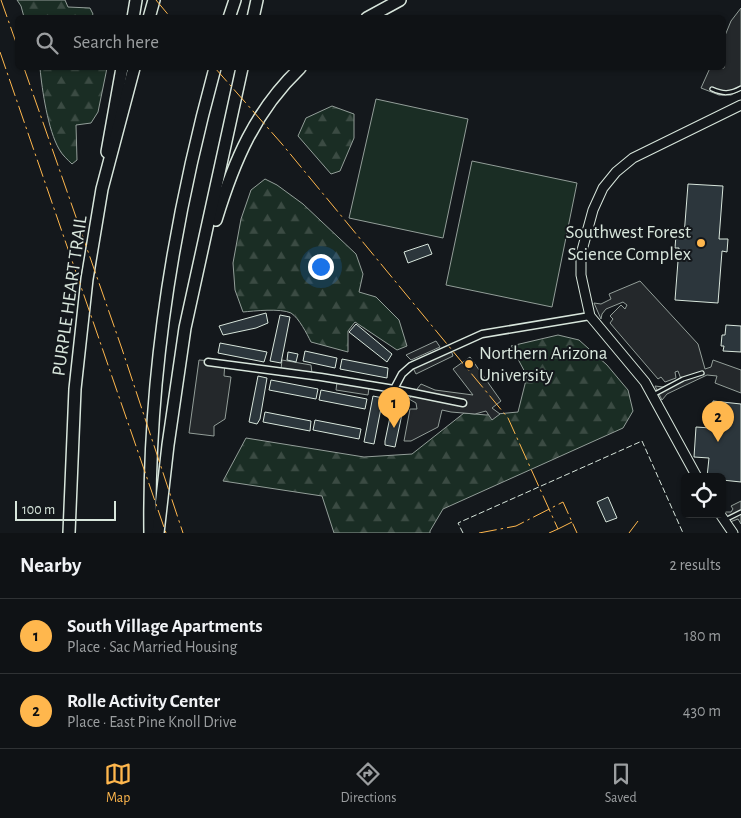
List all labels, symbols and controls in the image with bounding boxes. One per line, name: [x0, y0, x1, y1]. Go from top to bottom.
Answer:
search box: [15, 15, 726, 70]
icon: search: [33, 29, 61, 57]
text: Search here: [73, 33, 159, 52]
street label: PURPLE HEART TRAIL: [49, 215, 91, 377]
place label: Southwest Forest Science Complex: [566, 223, 691, 264]
marker: Southwest Forest Science Complex: [695, 237, 707, 249]
your location: [308, 254, 334, 280]
place label: Northern Arizona University: [479, 344, 608, 385]
marker: Northern Arizona University: [463, 358, 475, 370]
pin: 1: [378, 387, 410, 428]
pin: 2: [702, 401, 734, 442]
map controls: [681, 473, 726, 518]
button: locate: [681, 473, 726, 518]
scale bar: [15, 498, 116, 521]
text: 100 m: [22, 503, 55, 517]
text: Nearby: [20, 555, 81, 576]
text: 2 results: [669, 557, 721, 573]
text: South Village Apartments: [67, 617, 262, 636]
text: 1: [33, 628, 39, 644]
text: 180 m: [684, 628, 721, 644]
text: Place · Sac Married Housing: [67, 639, 237, 655]
text: Rolle Activity Center: [67, 692, 220, 711]
text: 2: [32, 703, 40, 719]
text: 430 m: [683, 703, 721, 719]
text: Place · East Pine Knoll Drive: [67, 714, 237, 730]
tab: Map: [104, 760, 132, 807]
tab: Directions: [341, 760, 396, 807]
tab: Saved: [605, 760, 637, 807]

